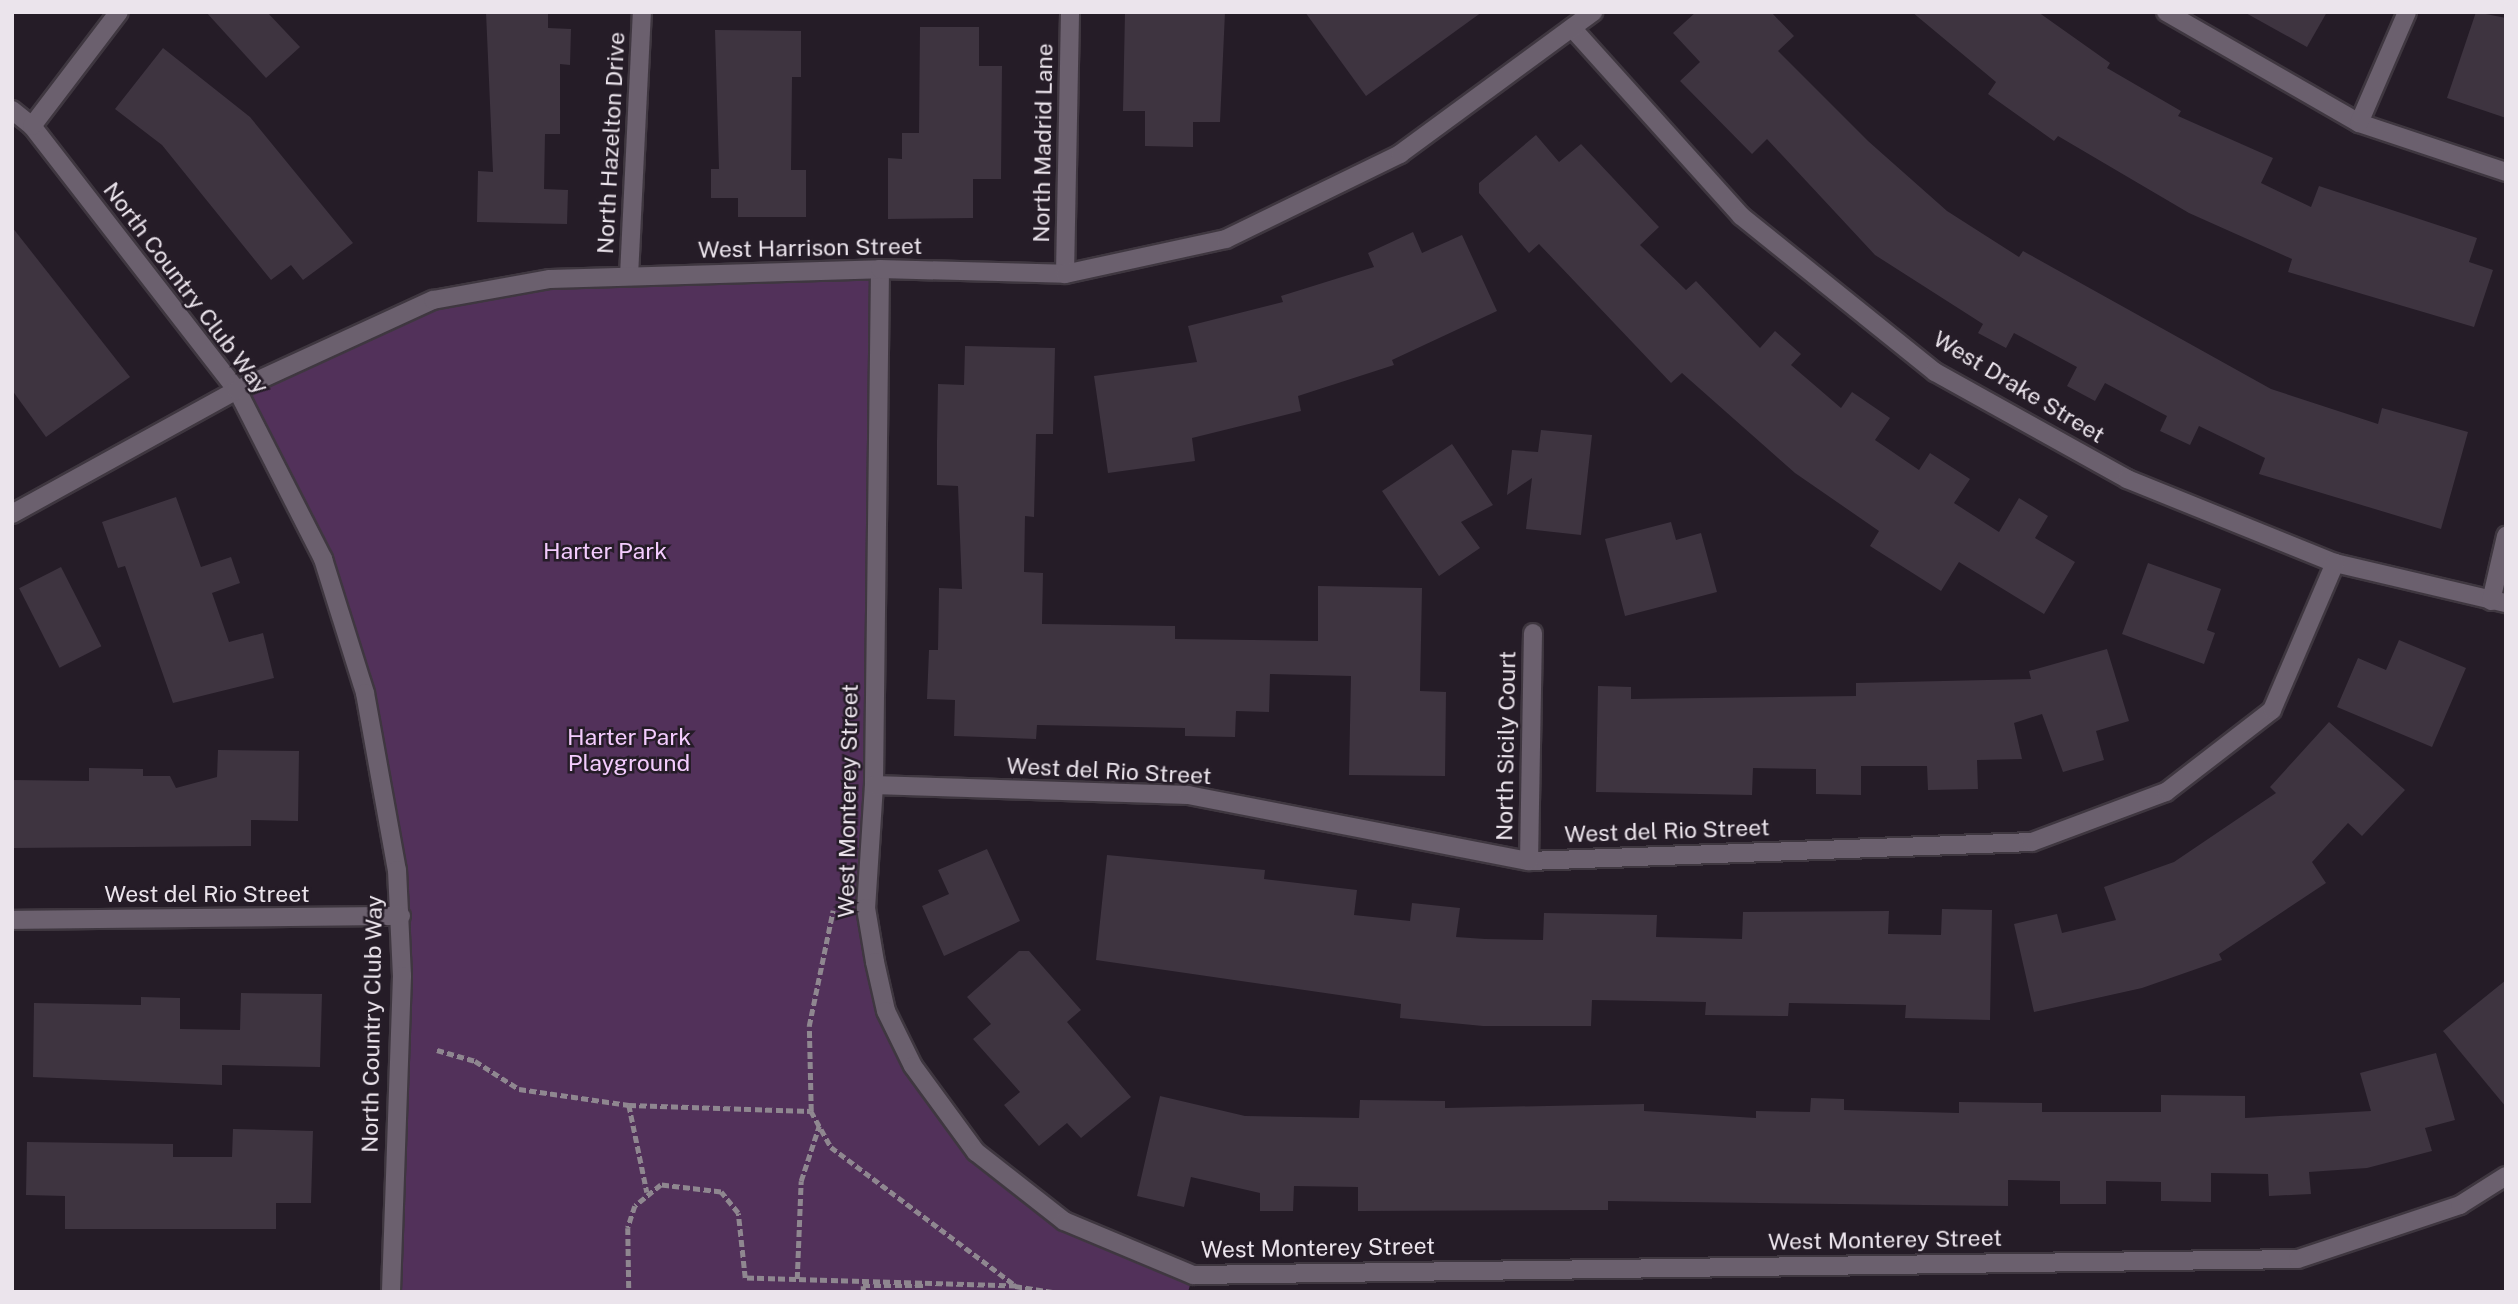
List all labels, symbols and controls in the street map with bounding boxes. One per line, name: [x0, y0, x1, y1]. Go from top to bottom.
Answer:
street label: North Hazelton Drive: [591, 31, 631, 255]
street label: North Madrid Lane: [1027, 43, 1059, 243]
street label: North Country Club Way: [97, 176, 275, 400]
street label: West Harrison Street: [698, 232, 922, 264]
street label: West Drake Street: [1928, 325, 2110, 449]
park label: Harter Park: [543, 537, 667, 565]
street label: North Sicily Court: [1491, 651, 1521, 841]
street label: West Monterey Street: [832, 684, 864, 918]
park label: Harter Park Playground: [567, 723, 691, 777]
street label: West del Rio Street: [1005, 752, 1213, 790]
street label: West del Rio Street: [1564, 814, 1770, 848]
street label: West del Rio Street: [104, 880, 310, 908]
street label: North Country Club Way: [356, 894, 388, 1154]
street label: West Monterey Street: [1768, 1224, 2002, 1256]
street label: West Monterey Street: [1201, 1232, 1435, 1264]

